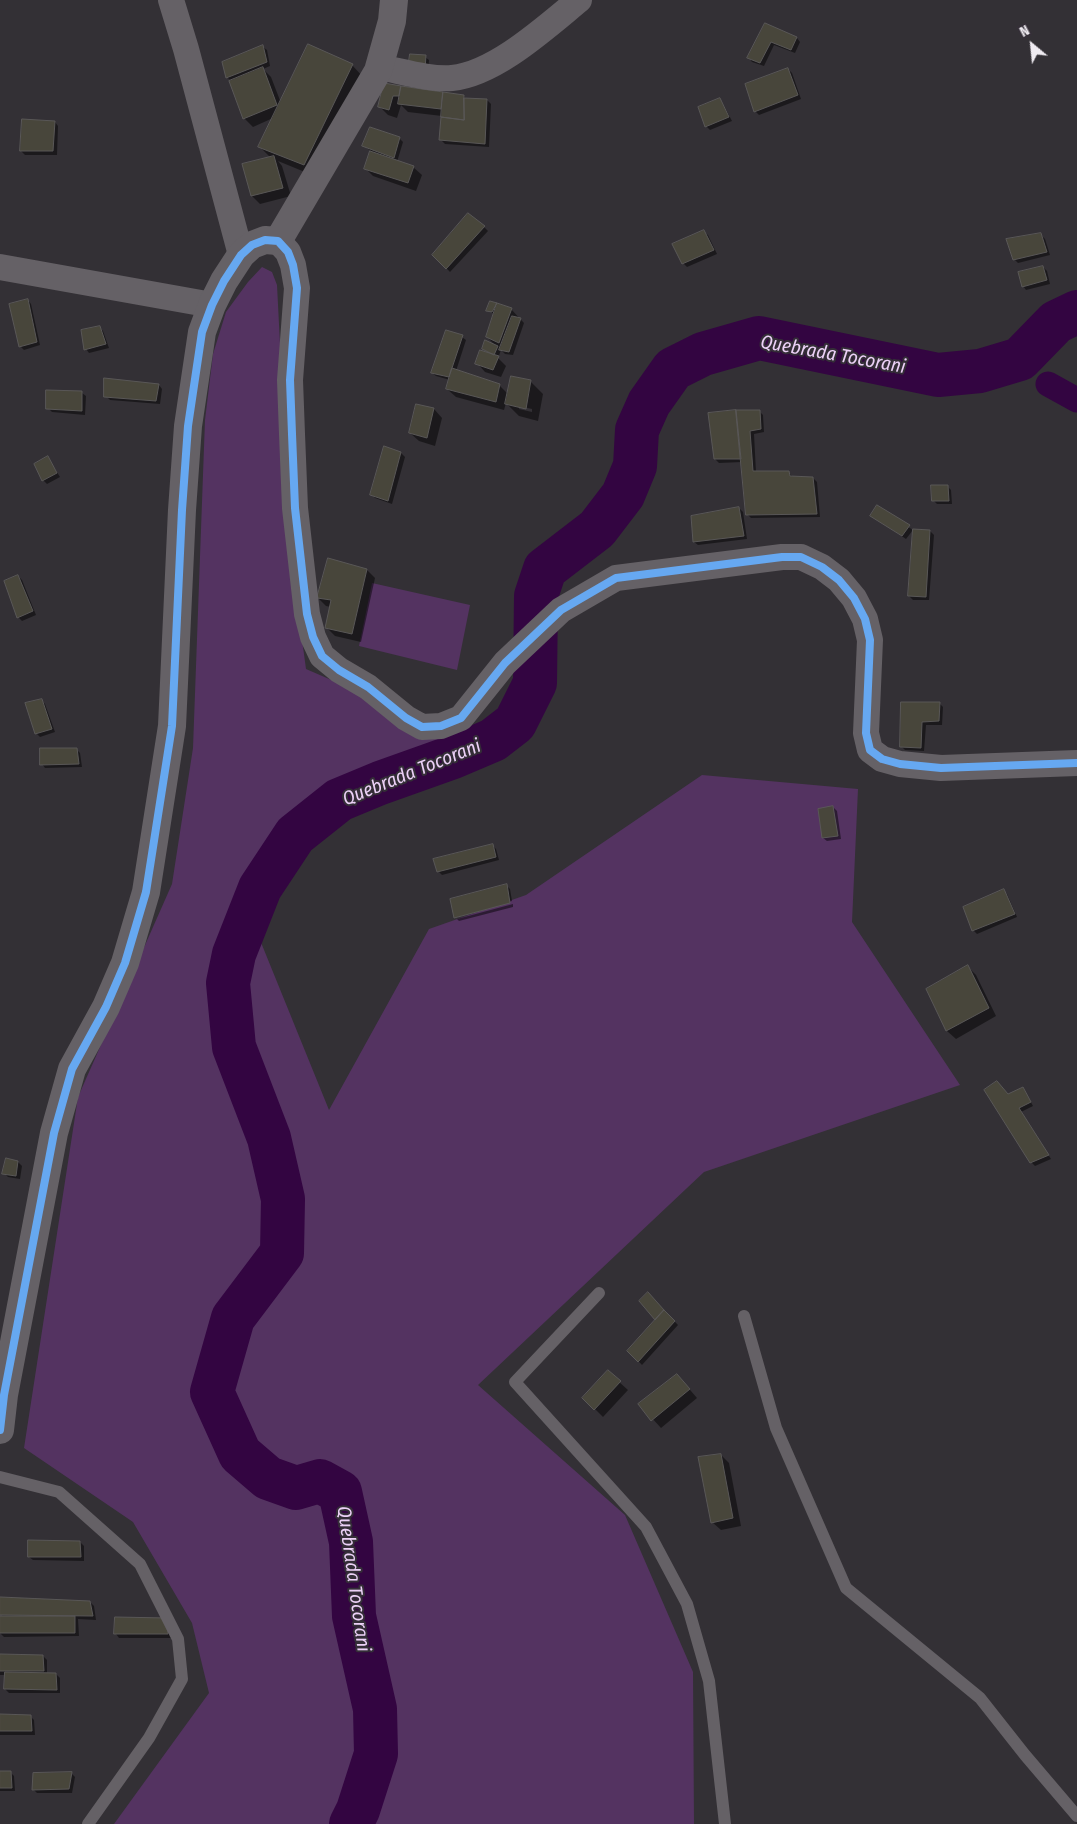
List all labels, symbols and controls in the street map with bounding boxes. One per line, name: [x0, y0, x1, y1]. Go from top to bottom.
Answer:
north arrow: [1007, 20, 1057, 70]
text: N: [1017, 22, 1032, 41]
water label: Quebrada Tocorani: [759, 331, 907, 379]
water label: Quebrada Tocorani: [340, 735, 484, 811]
water label: Quebrada Tocorani: [331, 1505, 375, 1653]

